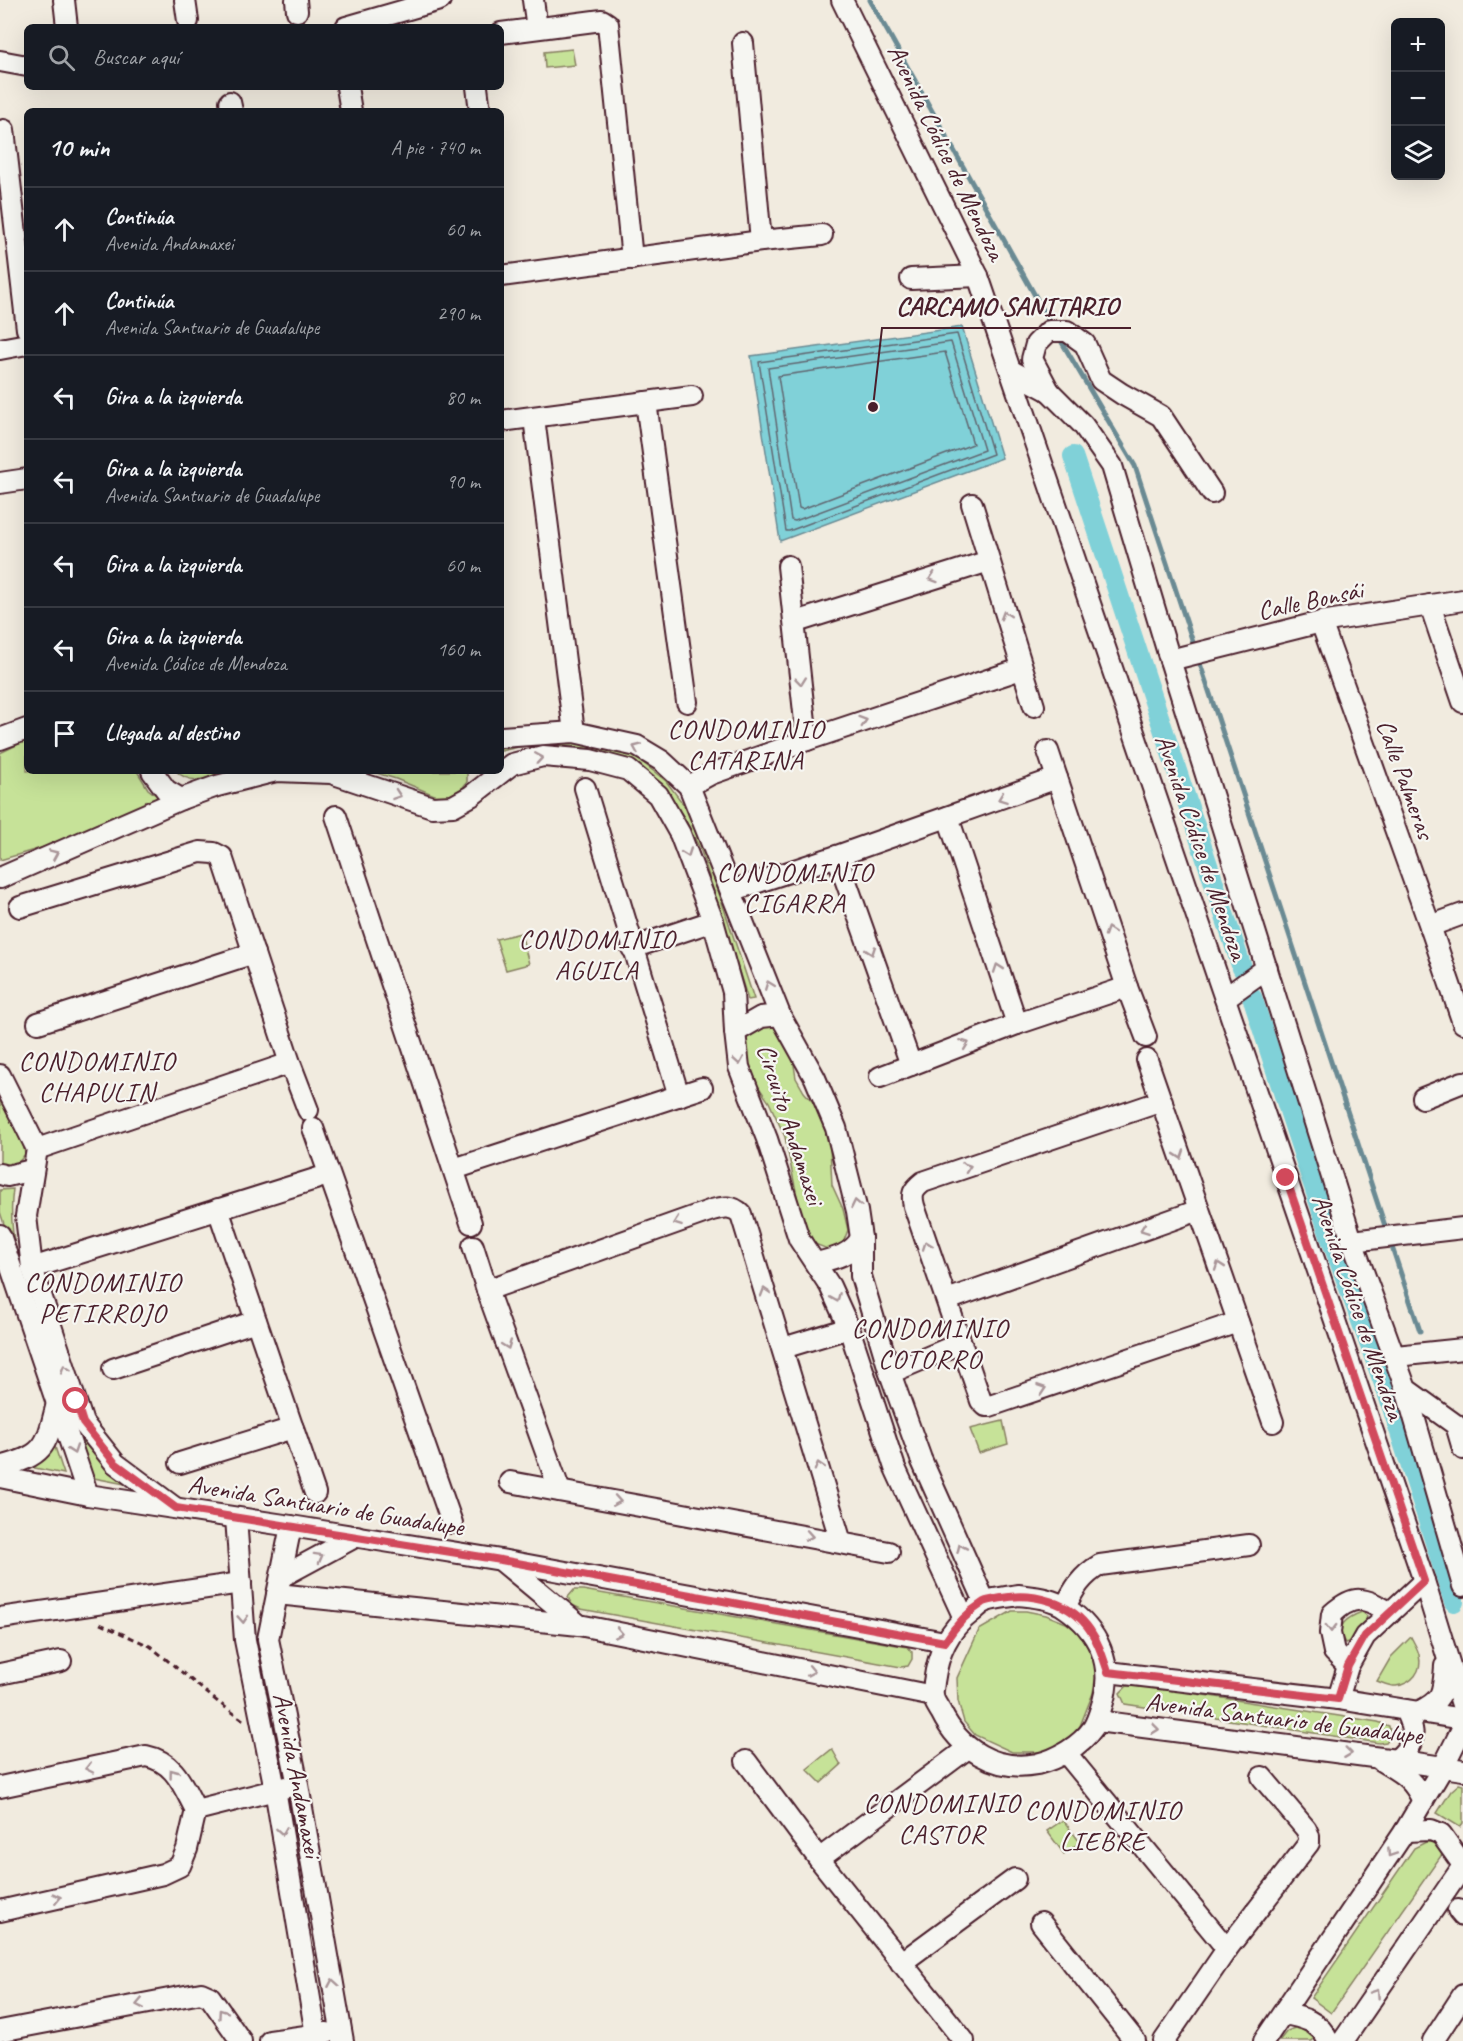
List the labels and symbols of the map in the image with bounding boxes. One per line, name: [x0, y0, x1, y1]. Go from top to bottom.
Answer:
street label: Avenida Códice de Mendoza: [880, 39, 1014, 268]
callout: CARCAMO SANITARIO: [882, 283, 1131, 328]
text: CARCAMO SANITARIO: [896, 289, 1121, 323]
one-way arrow: [928, 571, 939, 584]
street label: Calle Bonsái: [1255, 573, 1369, 628]
one-way arrow: [1000, 610, 1012, 621]
one-way arrow: [794, 676, 807, 685]
district label: CONDOMINIO CATARINA: [667, 712, 826, 777]
street label: Calle Palmeras: [1369, 715, 1443, 845]
one-way arrow: [857, 716, 868, 729]
street label: Avenida Códice de Mendoza: [1147, 730, 1256, 966]
one-way arrow: [633, 743, 644, 755]
one-way arrow: [534, 753, 543, 765]
one-way arrow: [392, 788, 402, 800]
one-way arrow: [998, 790, 1008, 803]
one-way arrow: [680, 847, 693, 858]
one-way arrow: [47, 850, 58, 862]
district label: CONDOMINIO CIGARRA: [716, 855, 875, 920]
district label: CONDOMINIO AGUILA: [518, 922, 677, 987]
one-way arrow: [1103, 926, 1116, 937]
one-way arrow: [863, 945, 876, 956]
one-way arrow: [993, 963, 1006, 974]
one-way arrow: [763, 980, 776, 991]
one-way arrow: [959, 1039, 970, 1051]
street label: Circuito Andamaxei: [749, 1040, 833, 1212]
district label: CONDOMINIO CHAPULIN: [18, 1044, 177, 1109]
one-way arrow: [732, 1056, 745, 1066]
one-way arrow: [1173, 1149, 1186, 1160]
one-way arrow: [961, 1162, 972, 1174]
route end: [1272, 1164, 1298, 1190]
street label: Avenida Códice de Mendoza: [1304, 1190, 1413, 1426]
one-way arrow: [850, 1199, 863, 1209]
one-way arrow: [672, 1215, 683, 1228]
one-way arrow: [1139, 1222, 1150, 1235]
one-way arrow: [922, 1240, 935, 1251]
one-way arrow: [1213, 1262, 1226, 1272]
district label: CONDOMINIO PETIRROJO: [24, 1265, 183, 1330]
one-way arrow: [760, 1287, 773, 1298]
one-way arrow: [829, 1292, 841, 1303]
district label: CONDOMINIO COTORRO: [851, 1311, 1010, 1376]
one-way arrow: [500, 1339, 512, 1350]
one-way arrow: [60, 1364, 72, 1375]
one-way arrow: [1036, 1383, 1046, 1396]
route start: [62, 1387, 88, 1413]
one-way arrow: [65, 1444, 78, 1455]
one-way arrow: [814, 1461, 826, 1472]
street label: Avenida Santuario de Guadalupe: [186, 1467, 468, 1544]
one-way arrow: [613, 1495, 622, 1507]
one-way arrow: [804, 1530, 814, 1542]
one-way arrow: [956, 1544, 968, 1555]
one-way arrow: [313, 1553, 323, 1564]
one-way arrow: [236, 1614, 249, 1623]
one-way arrow: [1325, 1624, 1337, 1633]
one-way arrow: [614, 1626, 624, 1639]
one-way arrow: [805, 1664, 815, 1677]
street label: Avenida Santuario de Guadalupe: [1144, 1685, 1426, 1752]
street label: Avenida Andamaxei: [265, 1690, 330, 1863]
one-way arrow: [1150, 1722, 1160, 1734]
one-way arrow: [1344, 1747, 1353, 1759]
one-way arrow: [84, 1761, 94, 1774]
one-way arrow: [169, 1768, 180, 1779]
district label: CONDOMINIO CASTOR: [863, 1786, 1022, 1851]
district label: CONDOMINIO LIEBRE: [1024, 1793, 1183, 1858]
one-way arrow: [276, 1826, 288, 1836]
one-way arrow: [1387, 1846, 1398, 1857]
one-way arrow: [52, 1892, 62, 1905]
one-way arrow: [327, 1979, 340, 1989]
one-way arrow: [1369, 1988, 1380, 1999]
one-way arrow: [135, 1997, 145, 2010]
one-way arrow: [218, 2009, 229, 2020]

